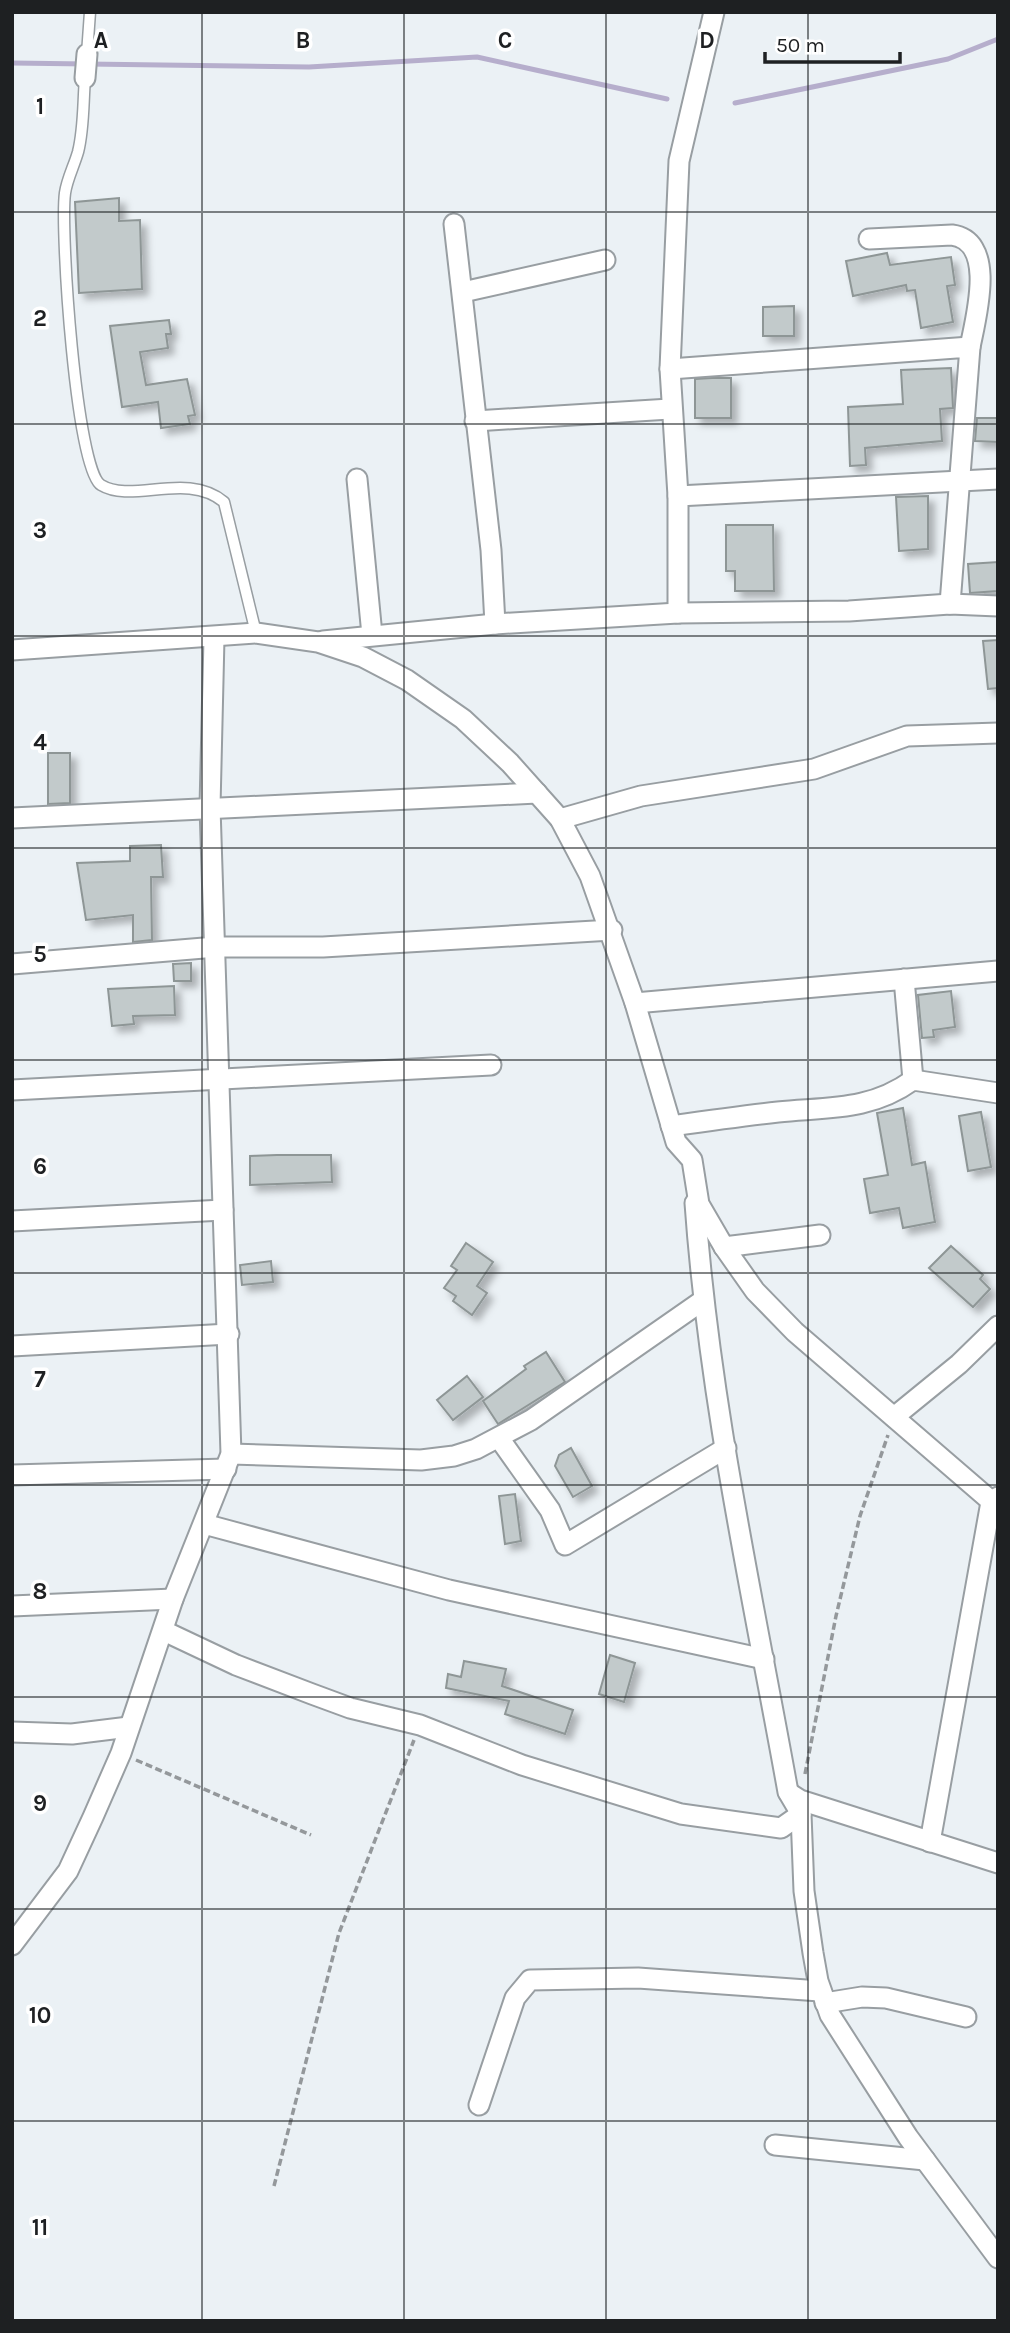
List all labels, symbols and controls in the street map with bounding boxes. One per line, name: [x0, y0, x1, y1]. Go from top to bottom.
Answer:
scale bar: [765, 21, 900, 65]
text: A: [94, 27, 108, 54]
text: B: [296, 27, 310, 54]
text: C: [498, 27, 512, 54]
text: D: [699, 27, 715, 54]
text: 50 m: [776, 33, 825, 57]
text: 1: [36, 93, 44, 120]
text: 2: [33, 305, 47, 332]
text: 3: [33, 517, 47, 544]
text: 4: [33, 729, 47, 756]
text: 5: [33, 941, 47, 968]
text: 6: [33, 1153, 47, 1180]
text: 7: [34, 1366, 46, 1393]
text: 8: [33, 1578, 47, 1605]
text: 9: [33, 1790, 47, 1817]
text: 10: [29, 2002, 51, 2029]
text: 11: [32, 2214, 48, 2241]

